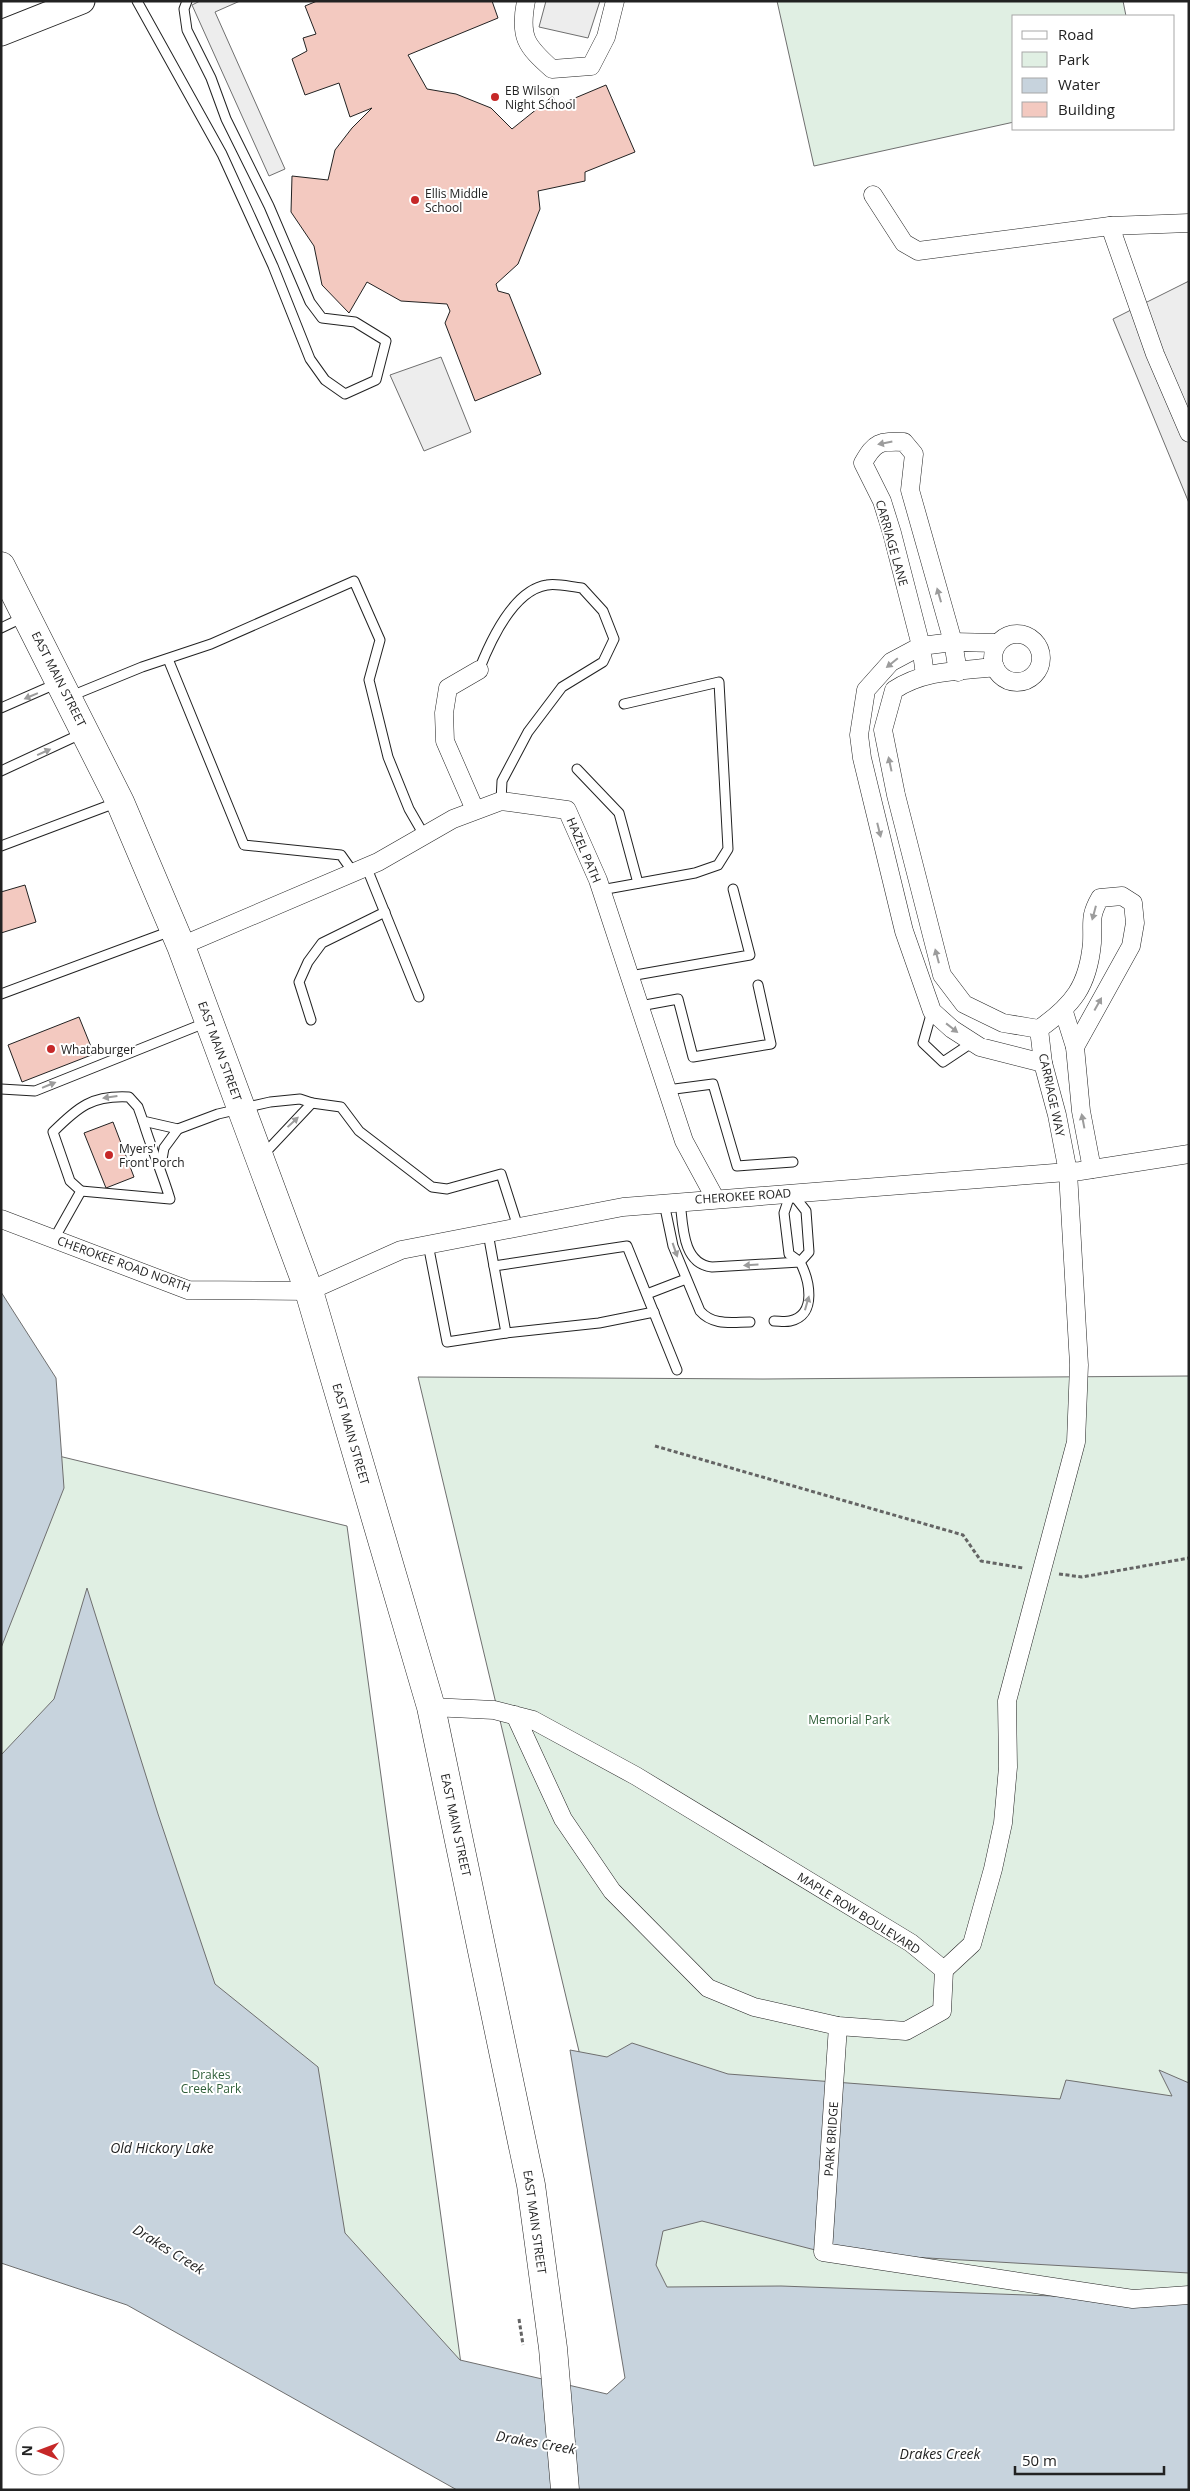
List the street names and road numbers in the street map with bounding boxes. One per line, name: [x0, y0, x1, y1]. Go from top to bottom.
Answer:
street label: CARRIAGE LANE: [872, 498, 912, 588]
street label: EAST MAIN STREET: [28, 628, 91, 730]
street label: HAZEL PATH: [563, 815, 605, 885]
street label: EAST MAIN STREET: [194, 999, 246, 1104]
street label: CARRIAGE WAY: [1035, 1052, 1069, 1139]
street label: CHEROKEE ROAD: [694, 1184, 792, 1208]
street label: CHEROKEE ROAD NORTH: [55, 1232, 193, 1296]
street label: EAST MAIN STREET: [328, 1381, 374, 1487]
street label: EAST MAIN STREET: [437, 1772, 475, 1878]
street label: MAPLE ROW BOULEVARD: [794, 1868, 924, 1958]
street label: PARK BRIDGE: [820, 2101, 842, 2177]
street label: EAST MAIN STREET: [519, 2169, 551, 2276]

